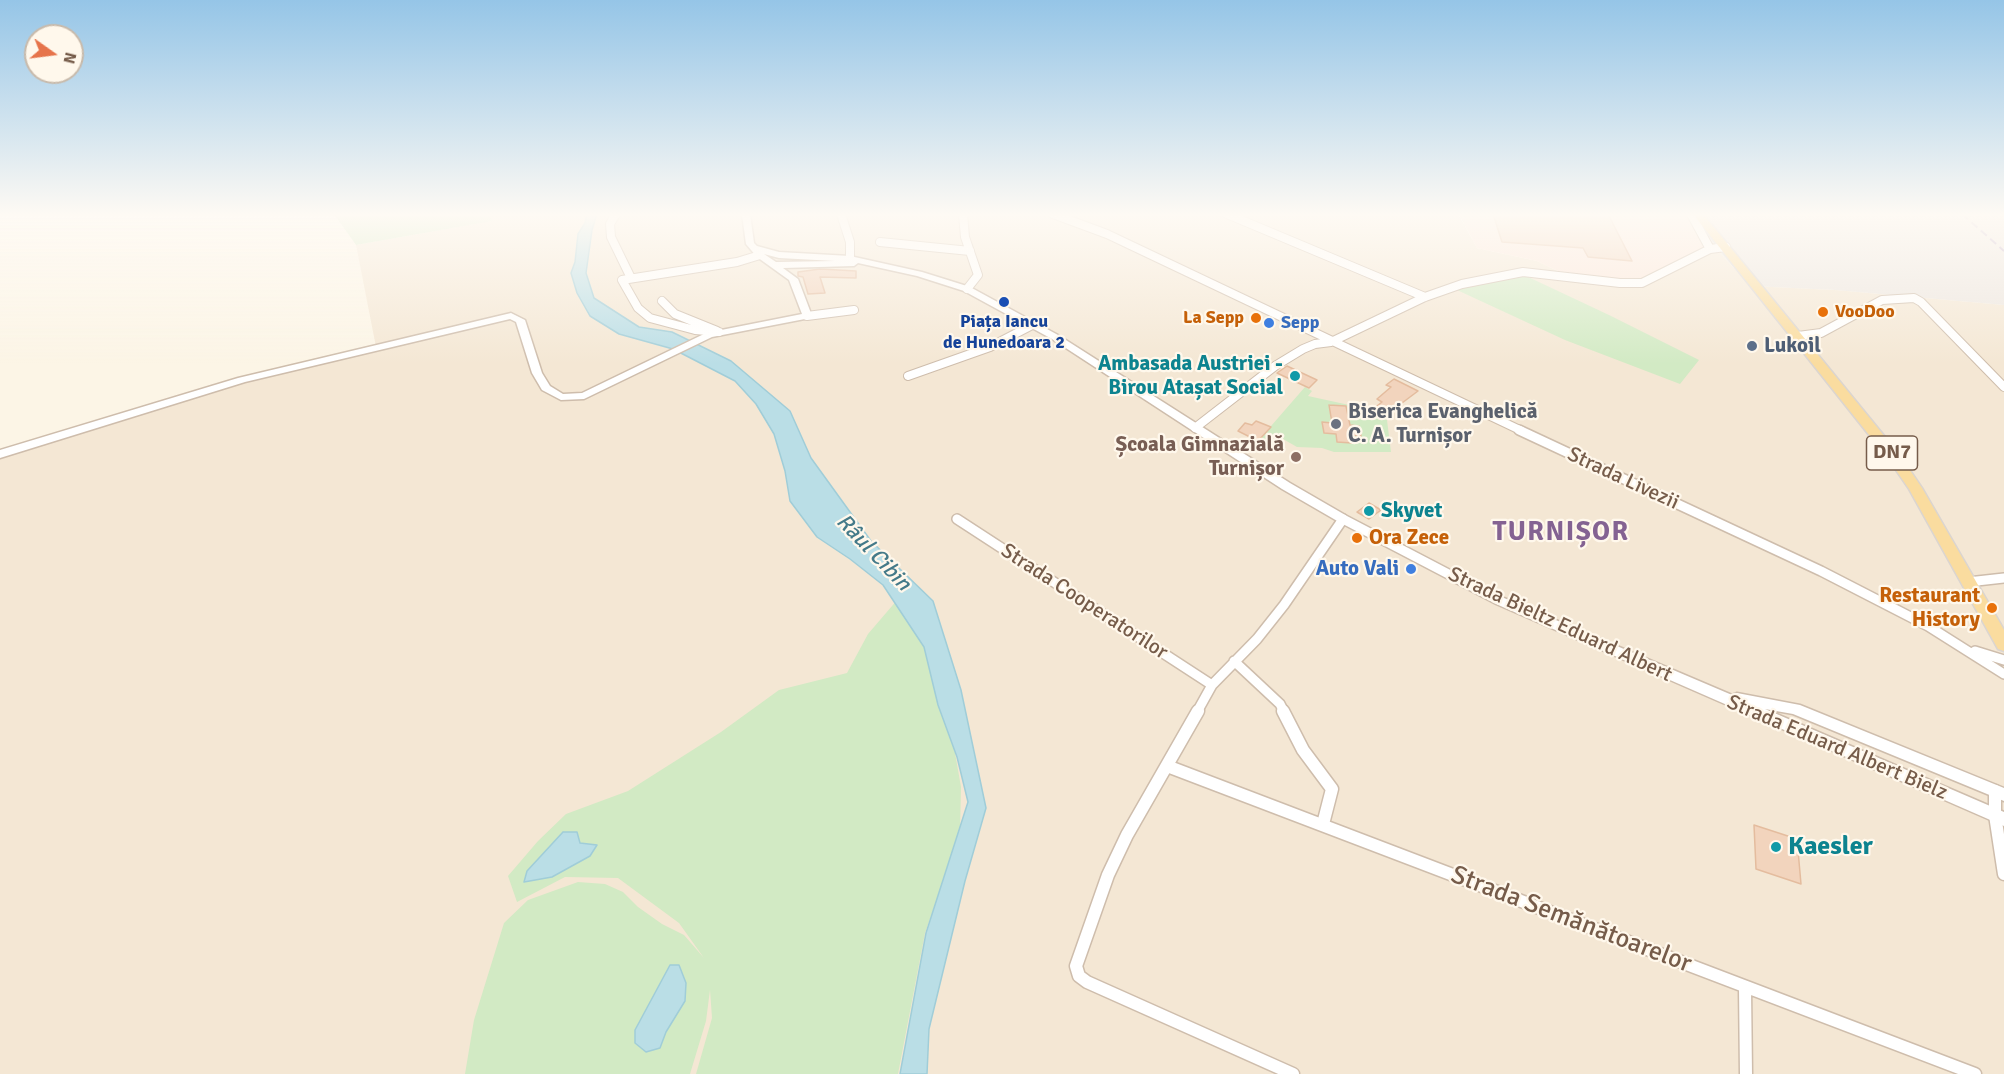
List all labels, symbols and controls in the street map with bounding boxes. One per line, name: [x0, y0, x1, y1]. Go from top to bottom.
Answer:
north arrow: [24, 24, 84, 84]
text: N: [58, 50, 81, 66]
marker: Piața Iancu de Hunedoara 2: [997, 295, 1011, 309]
place label: VooDoo: [1835, 301, 1895, 323]
marker: VooDoo: [1816, 305, 1830, 319]
place label: La Sepp: [1183, 307, 1244, 329]
place label: Piața Iancu de Hunedoara 2: [943, 311, 1065, 354]
marker: La Sepp: [1249, 311, 1263, 325]
place label: Sepp: [1281, 312, 1319, 334]
marker: Sepp: [1262, 316, 1276, 330]
place label: Lukoil: [1764, 333, 1821, 359]
marker: Lukoil: [1745, 339, 1759, 353]
place label: Ambasada Austriei - Birou Atașat Social: [1098, 351, 1283, 401]
marker: Ambasada Austriei - Birou Atașat Social: [1288, 369, 1302, 383]
place label: Biserica Evanghelică C. A. Turnișor: [1348, 399, 1538, 449]
marker: Biserica Evanghelică C. A. Turnișor: [1329, 417, 1343, 431]
place label: Școala Gimnazială Turnișor: [1116, 432, 1284, 482]
road number: DN7: [1866, 436, 1918, 470]
street label: Strada Livezii: [1563, 442, 1683, 516]
marker: Școala Gimnazială Turnișor: [1289, 450, 1303, 464]
place label: Skyvet: [1381, 498, 1442, 524]
marker: Skyvet: [1362, 504, 1376, 518]
water label: Râul Cibin: [830, 509, 916, 597]
district label: TURNIȘOR: [1492, 517, 1630, 549]
place label: Ora Zece: [1369, 525, 1449, 551]
marker: Ora Zece: [1350, 531, 1364, 545]
street label: Strada Cooperatorilor: [996, 539, 1172, 665]
place label: Auto Vali: [1316, 556, 1399, 582]
marker: Auto Vali: [1404, 562, 1418, 576]
street label: Strada Bieltz Eduard Albert: [1444, 562, 1676, 688]
place label: Restaurant History: [1879, 583, 1980, 633]
marker: Restaurant History: [1985, 601, 1999, 615]
street label: Strada Eduard Albert Bielz: [1723, 690, 1951, 806]
place label: Kaesler: [1788, 831, 1873, 863]
marker: Kaesler: [1769, 840, 1783, 854]
street label: Strada Semănătoarelor: [1446, 860, 1696, 980]

